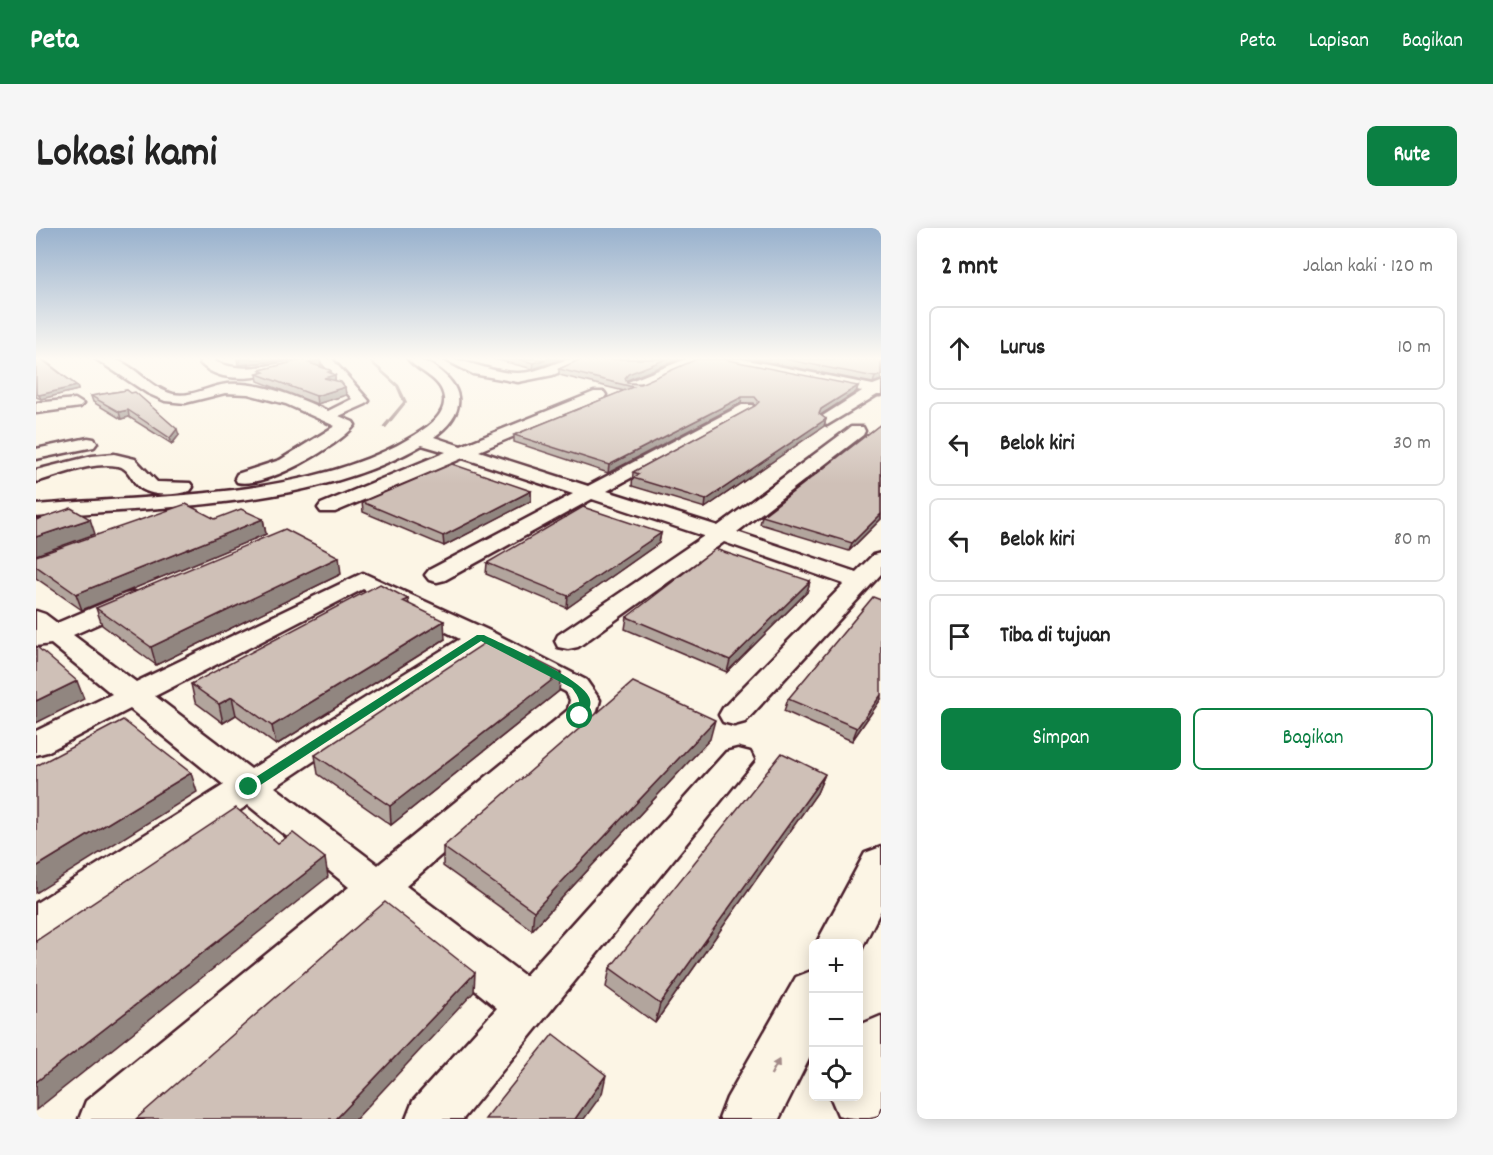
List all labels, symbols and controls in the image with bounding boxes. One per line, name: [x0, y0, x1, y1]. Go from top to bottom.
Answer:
text: Peta: [30, 22, 79, 62]
text: Peta: [1239, 27, 1276, 57]
text: Lapisan: [1309, 27, 1369, 57]
text: Bagikan: [1402, 27, 1463, 57]
text: Lokasi kami: [36, 126, 217, 186]
button: Rute: [1367, 126, 1457, 186]
text: 2 mnt: [941, 249, 998, 286]
text: Jalan kaki · 120 m: [1303, 253, 1433, 281]
icon: ahead: [943, 332, 976, 365]
text: Lurus: [1000, 333, 1045, 364]
text: 10 m: [1397, 334, 1431, 362]
icon: left: [943, 428, 976, 461]
text: Belok kiri: [1000, 429, 1074, 460]
text: 30 m: [1393, 430, 1431, 458]
icon: left: [943, 524, 976, 557]
text: Belok kiri: [1000, 525, 1074, 556]
text: 80 m: [1394, 526, 1431, 554]
icon: arrive: [943, 620, 976, 653]
text: Tiba di tujuan: [1000, 621, 1110, 652]
route start: [566, 702, 592, 728]
button: Simpan: [941, 708, 1181, 770]
button: Bagikan: [1193, 708, 1433, 770]
route end: [235, 773, 261, 799]
map controls: [809, 939, 863, 1101]
button: +: [809, 939, 863, 993]
button: −: [809, 993, 863, 1047]
button: locate: [809, 1047, 863, 1101]
one-way arrow: [770, 1058, 780, 1075]

